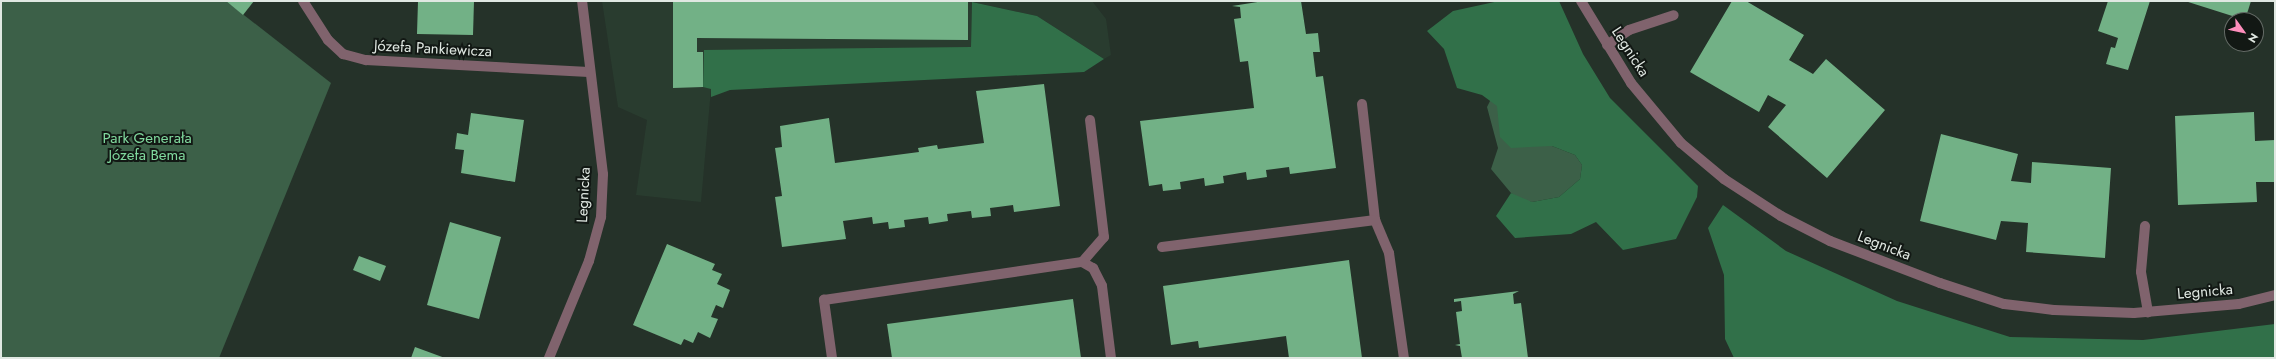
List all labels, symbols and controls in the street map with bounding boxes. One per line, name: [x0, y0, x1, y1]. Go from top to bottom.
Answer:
north arrow: [2224, 12, 2264, 52]
street label: Legnicka: [1607, 24, 1653, 80]
text: N: [2244, 30, 2262, 46]
street label: Józefa Pankiewicza: [374, 37, 492, 61]
park label: Park Generała Józefa Bema: [102, 129, 192, 164]
street label: Legnicka: [574, 167, 594, 223]
street label: Legnicka: [1855, 228, 1913, 264]
street label: Legnicka: [2176, 281, 2234, 303]

